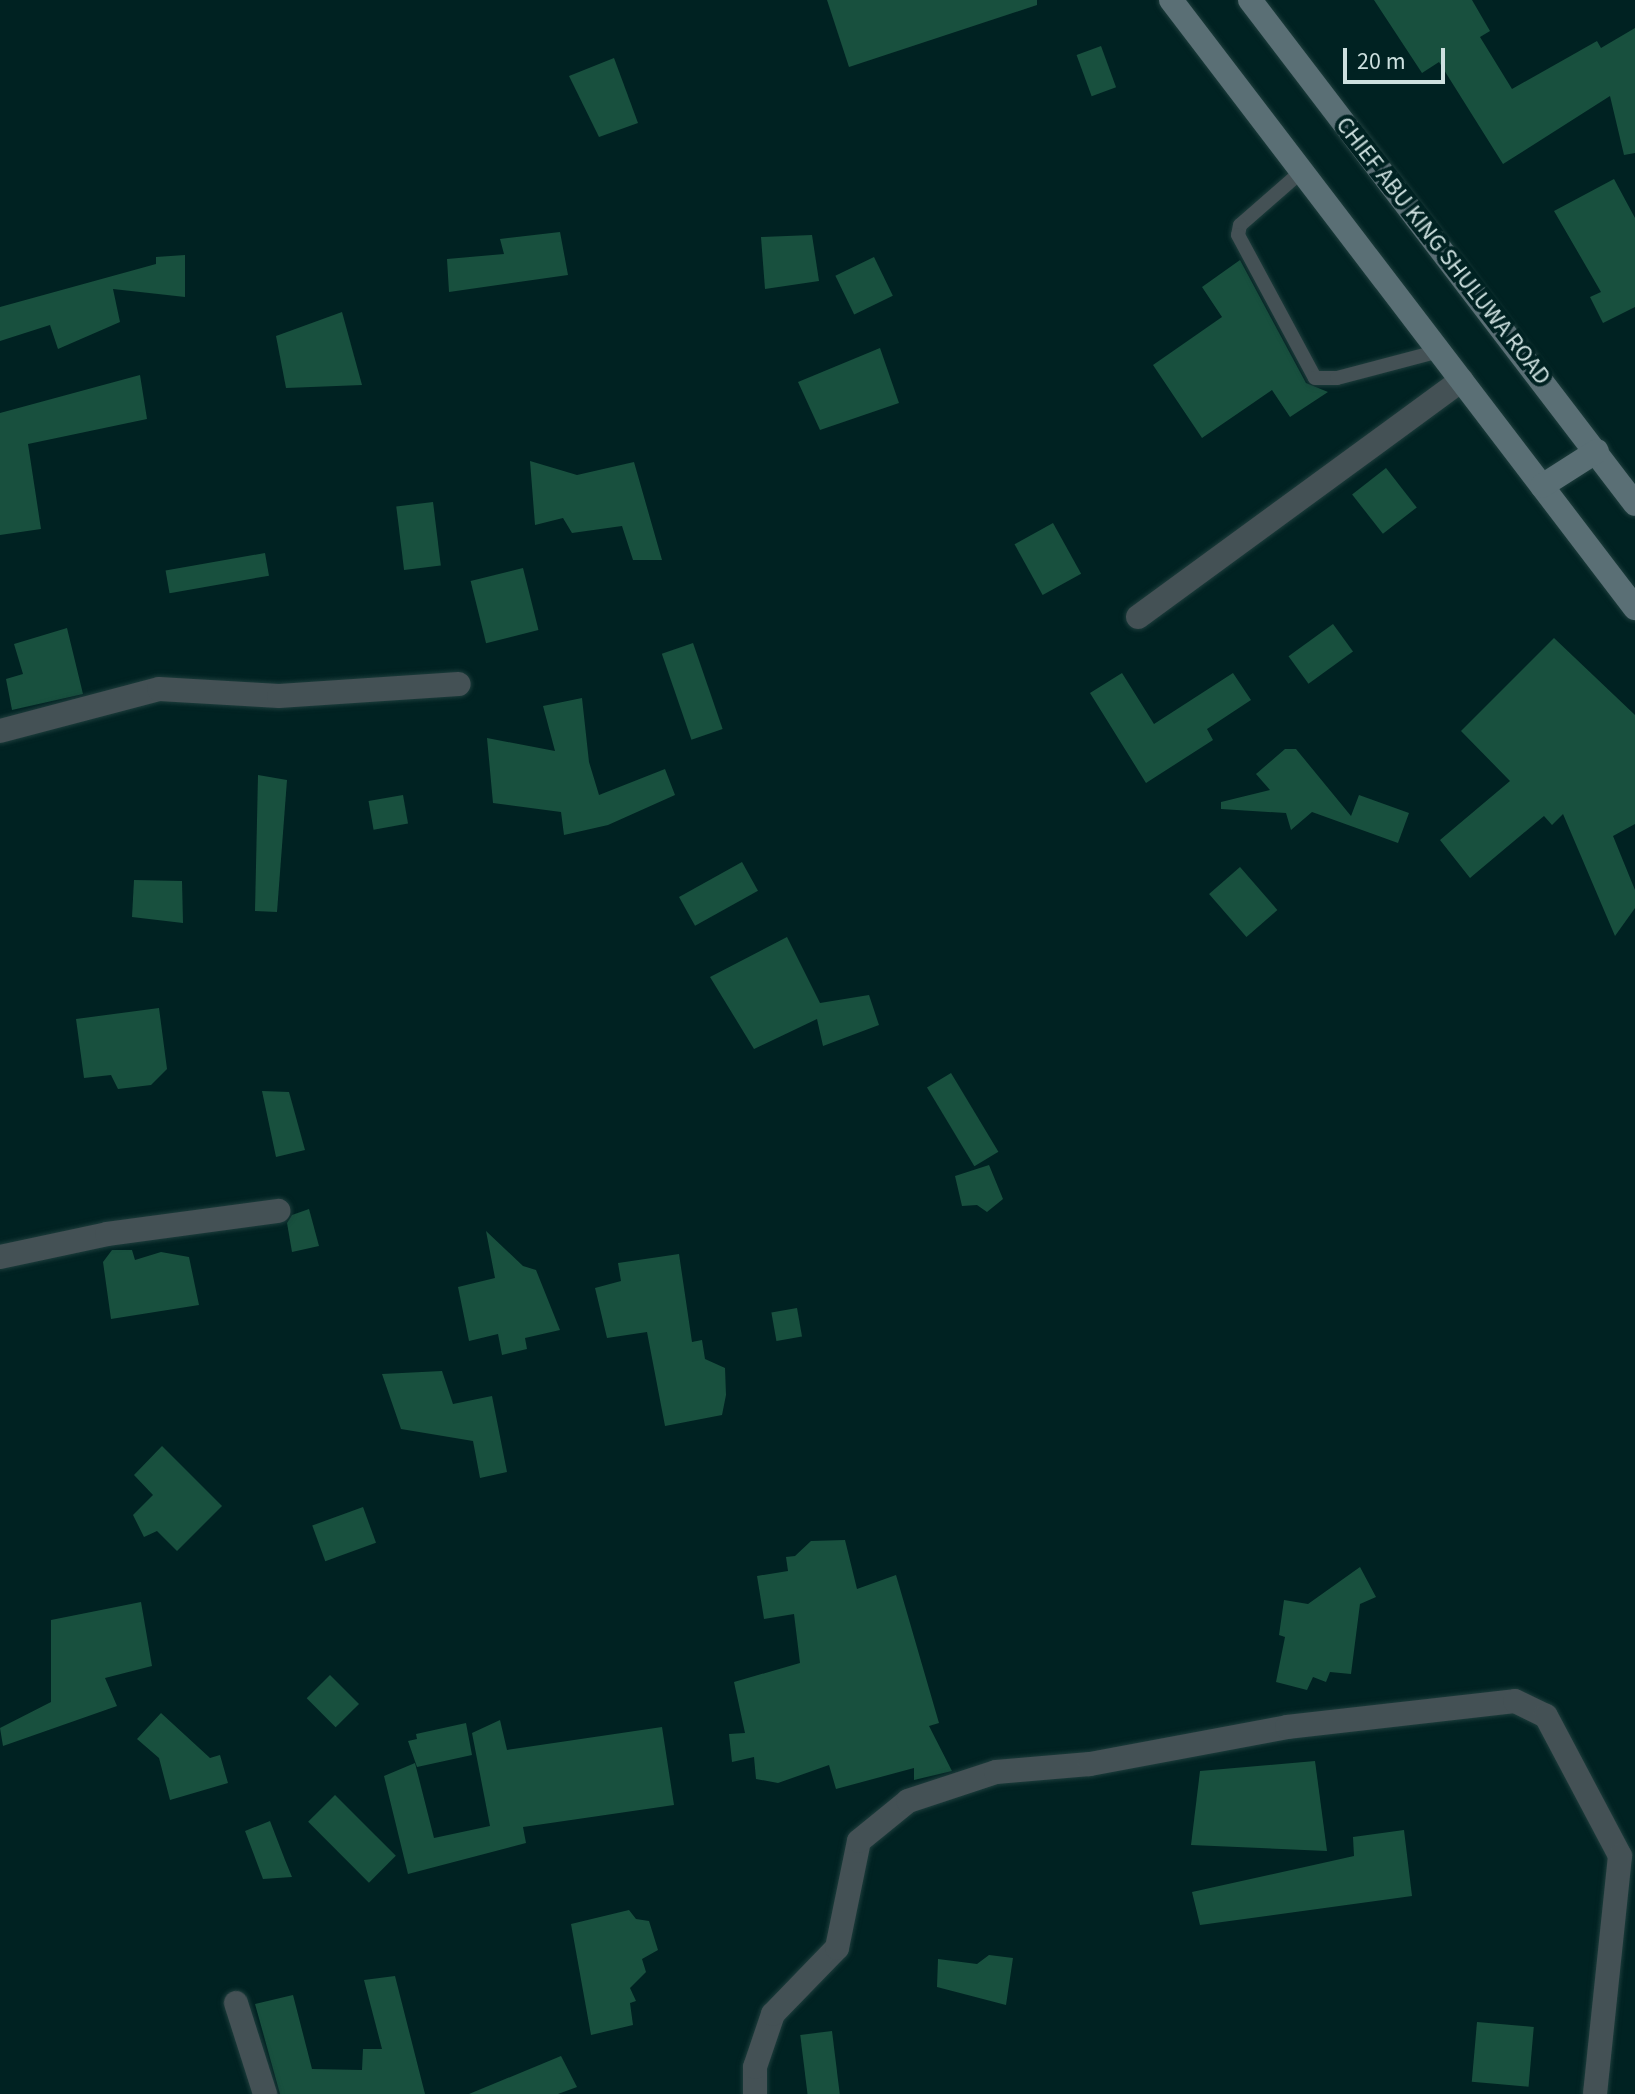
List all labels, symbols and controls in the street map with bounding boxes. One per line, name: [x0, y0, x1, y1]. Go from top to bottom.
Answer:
scale bar: [1347, 32, 1449, 82]
text: 20 m: [1357, 44, 1406, 79]
street label: CHIEF ABU KING SHULUWA ROAD: [1329, 111, 1557, 391]

